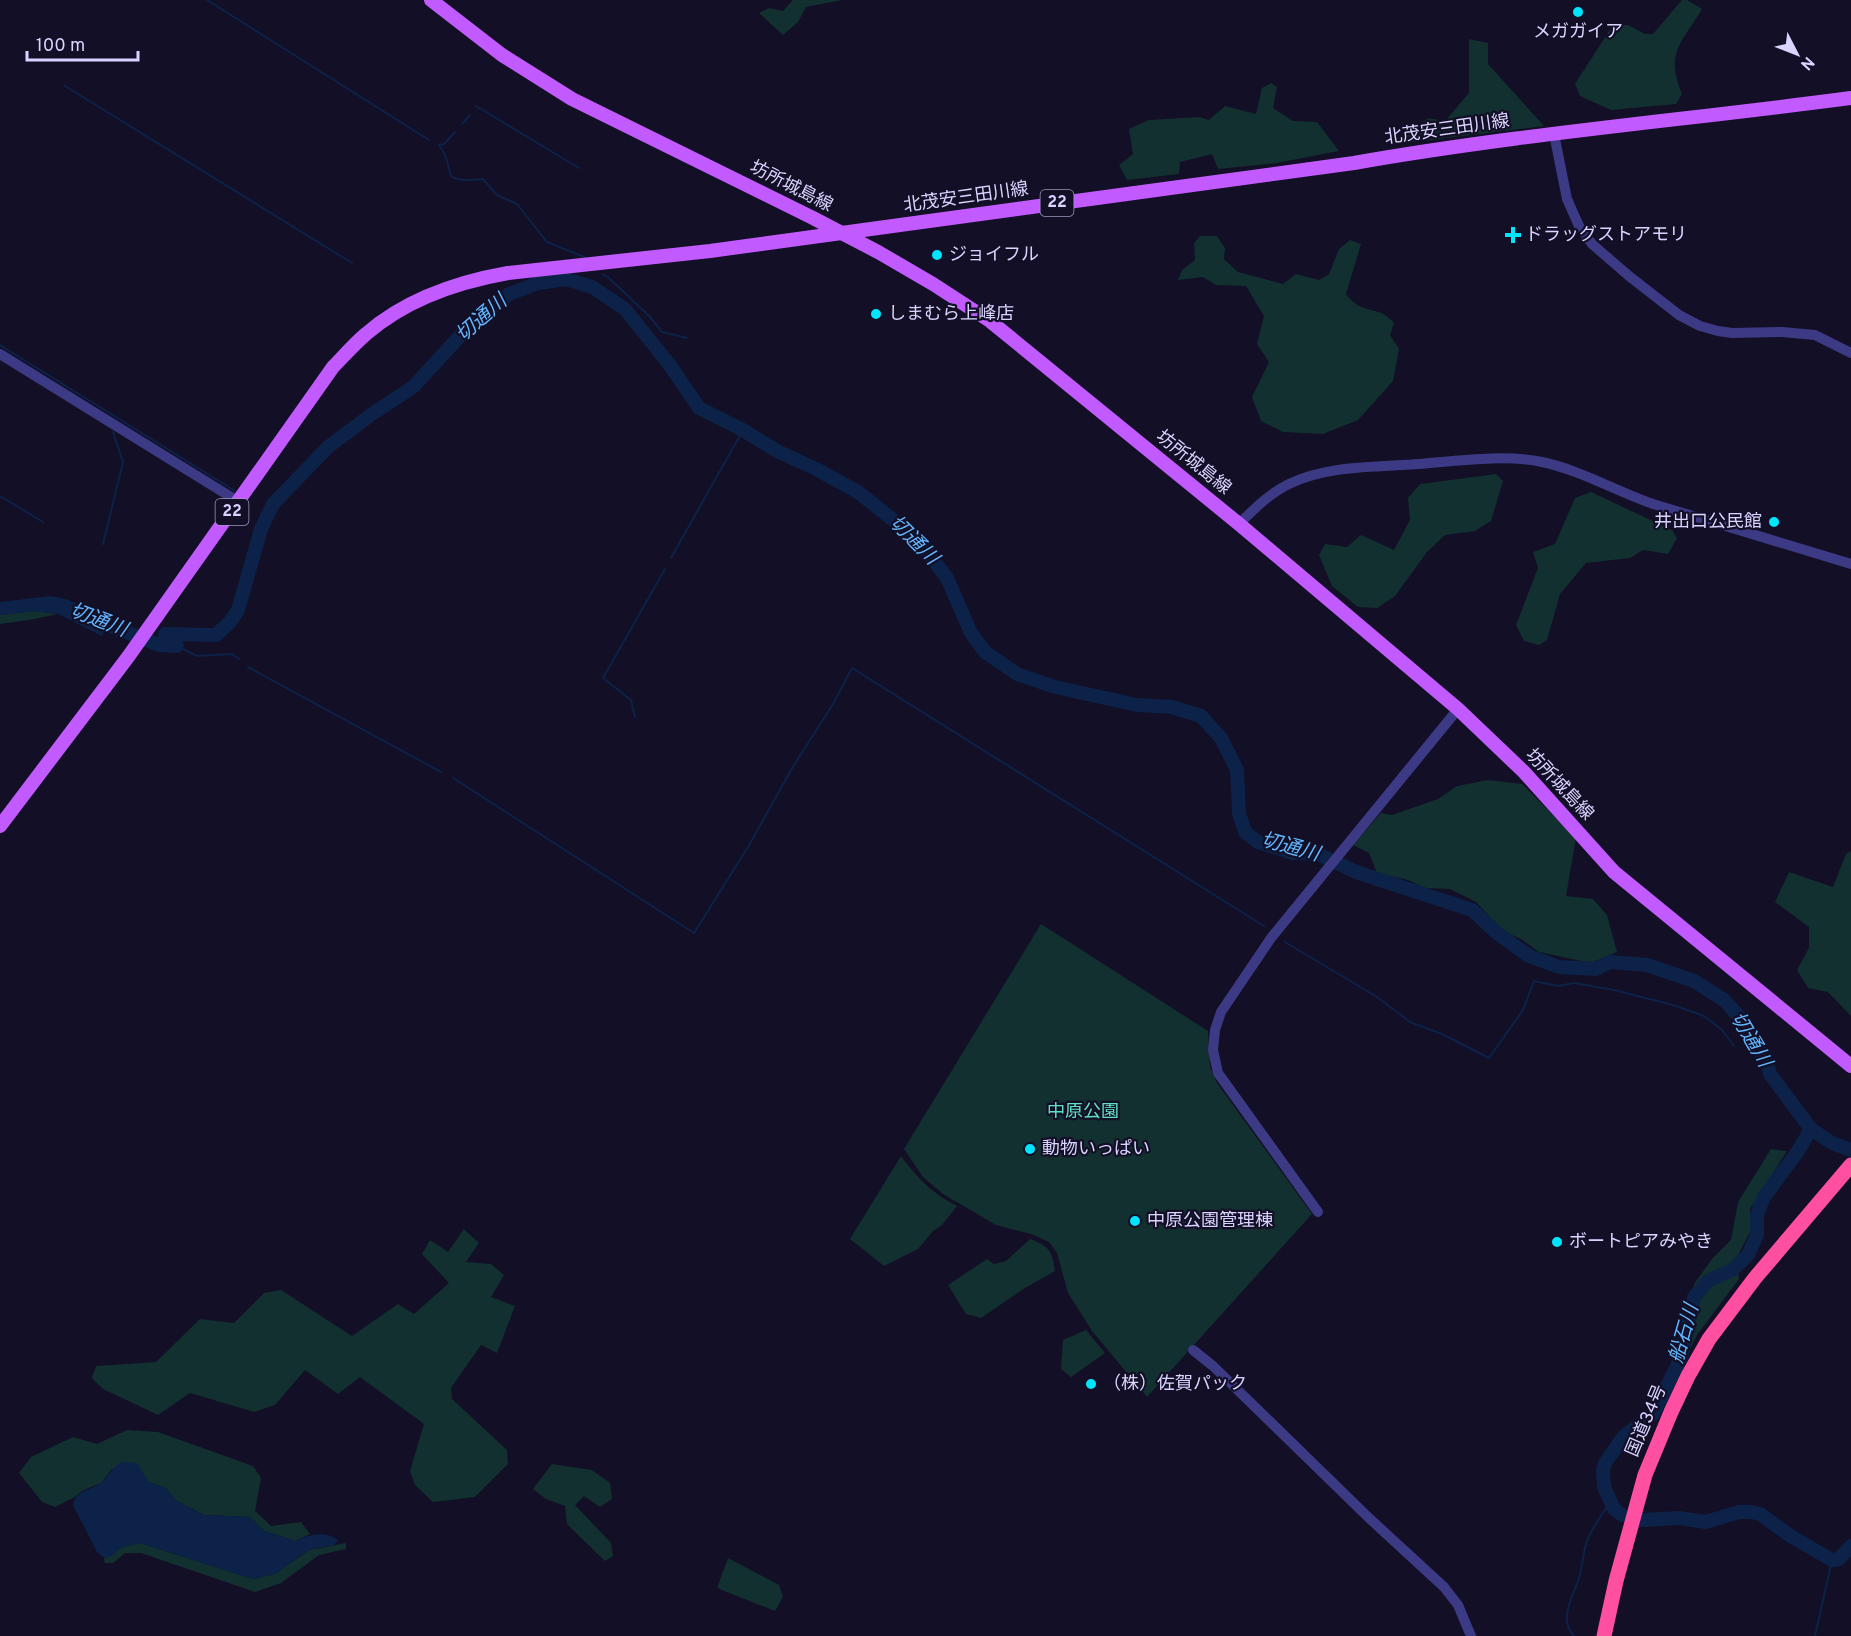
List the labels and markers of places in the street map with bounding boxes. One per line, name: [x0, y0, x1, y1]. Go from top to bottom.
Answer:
marker: メガガイア: [1571, 5, 1585, 19]
place label: メガガイア: [1533, 21, 1623, 44]
place label: ドラッグストアモリ: [1525, 224, 1687, 247]
marker: ドラッグストアモリ: [1506, 228, 1520, 242]
place label: ジョイフル: [949, 244, 1039, 267]
marker: ジョイフル: [930, 248, 944, 262]
place label: しまむら上峰店: [888, 303, 1014, 326]
marker: しまむら上峰店: [869, 307, 883, 321]
place label: 井出口公民館: [1654, 511, 1762, 534]
marker: 井出口公民館: [1767, 515, 1781, 529]
place label: 動物いっぱい: [1042, 1138, 1150, 1161]
marker: 動物いっぱい: [1023, 1142, 1037, 1156]
place label: 中原公園管理棟: [1147, 1210, 1273, 1233]
marker: 中原公園管理棟: [1128, 1214, 1142, 1228]
place label: ボートピアみやき: [1569, 1231, 1713, 1254]
marker: ボートピアみやき: [1550, 1235, 1564, 1249]
place label: （株）佐賀パック: [1103, 1373, 1247, 1396]
marker: （株）佐賀パック: [1084, 1377, 1098, 1391]

